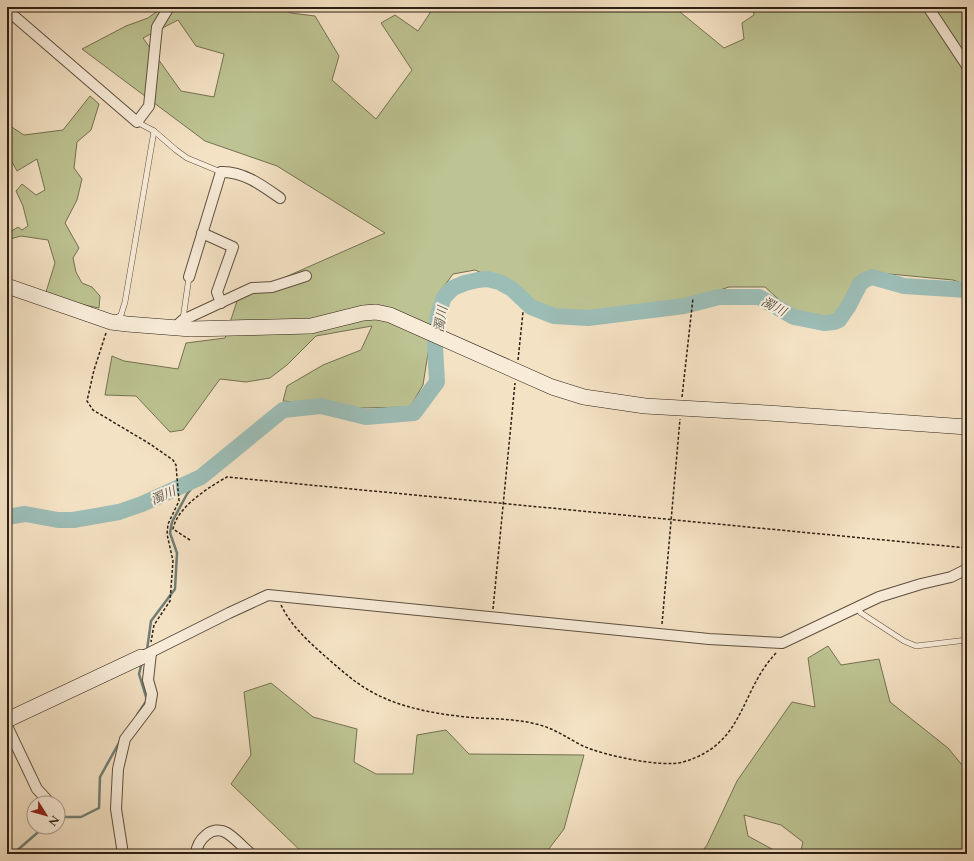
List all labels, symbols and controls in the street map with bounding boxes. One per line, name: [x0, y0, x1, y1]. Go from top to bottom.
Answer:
water label: 濁川: [758, 293, 791, 322]
water label: 濁川: [430, 303, 452, 334]
water label: 濁川: [148, 482, 181, 509]
north arrow: [26, 795, 66, 835]
text: N: [44, 812, 62, 829]

